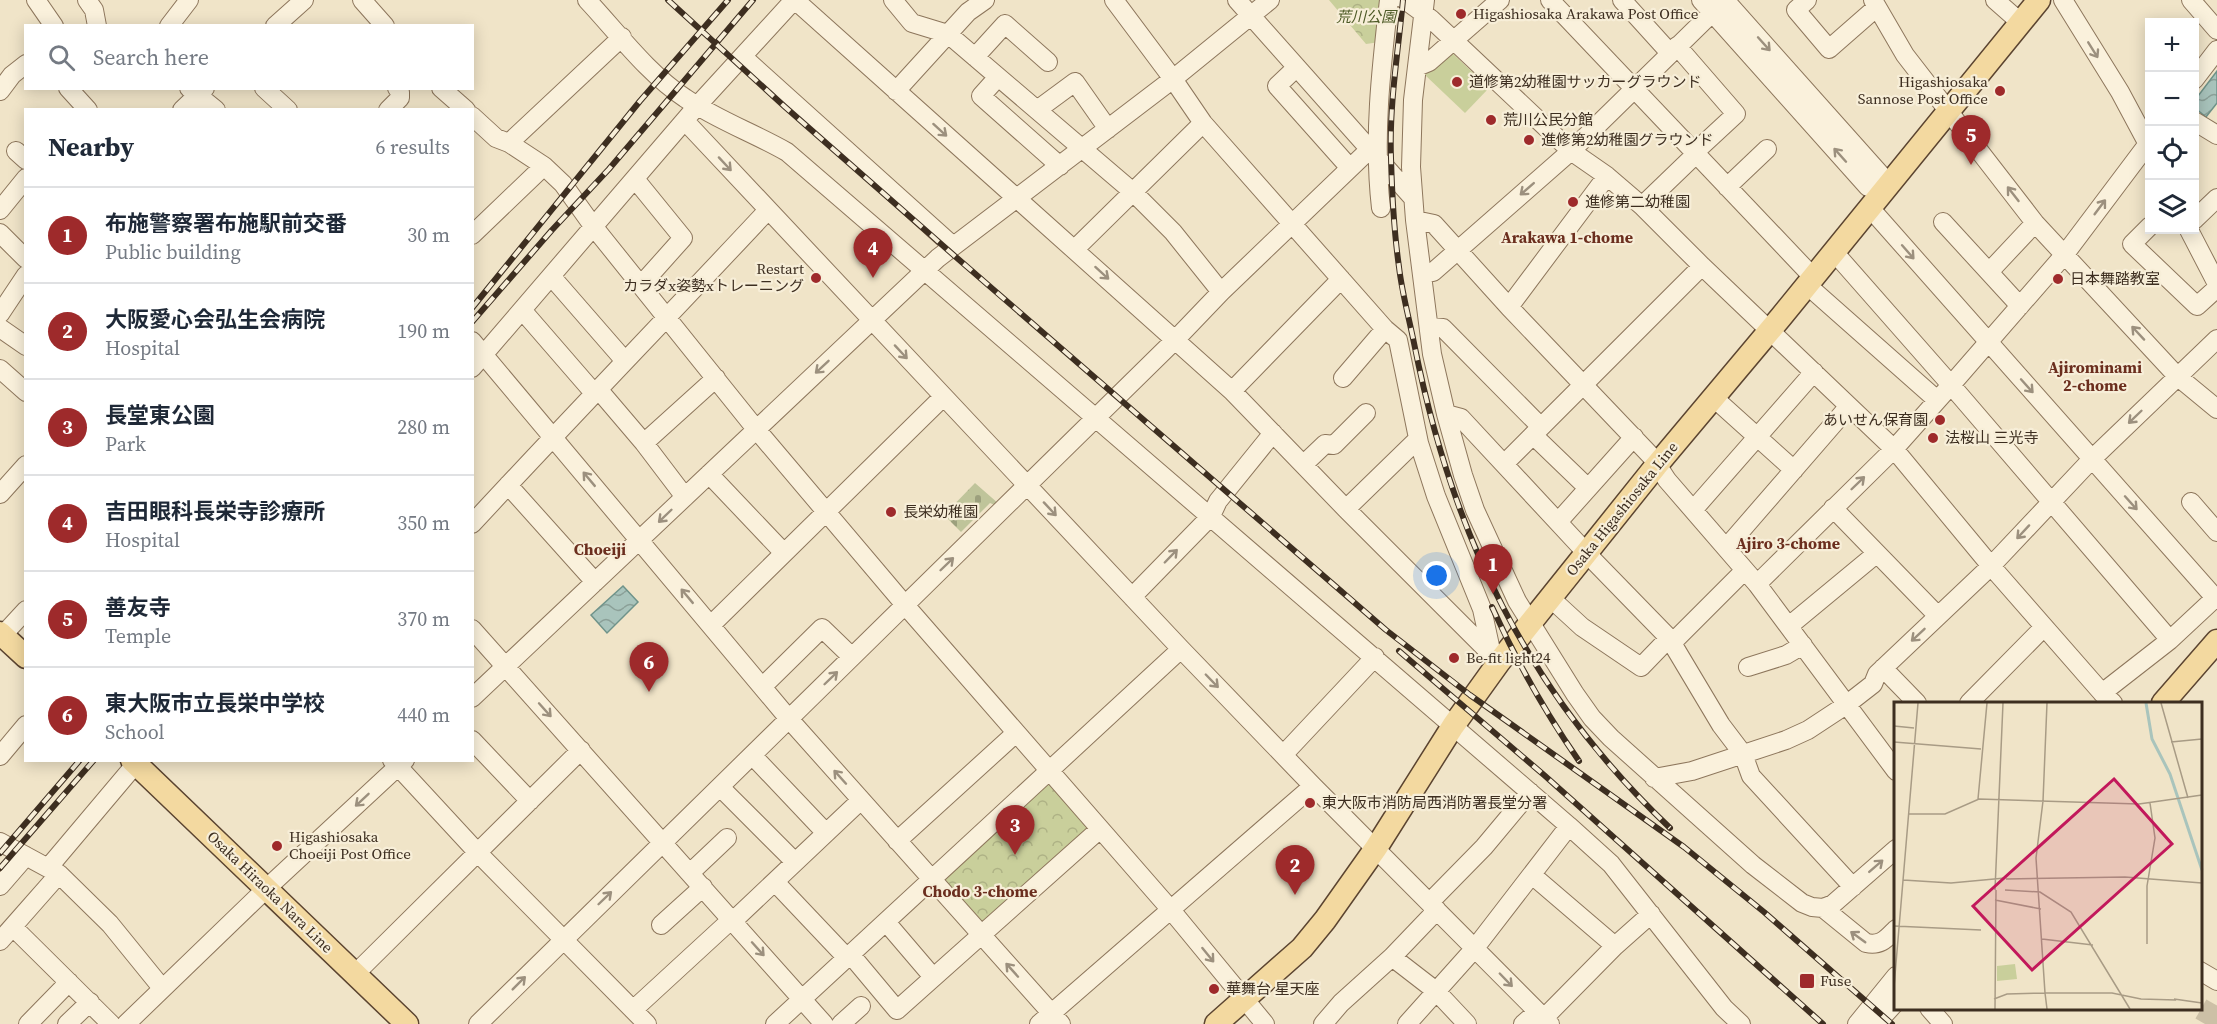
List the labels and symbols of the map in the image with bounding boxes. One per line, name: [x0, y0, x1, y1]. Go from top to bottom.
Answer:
place label: Higashiosaka Arakawa Post Office: [1473, 3, 1699, 24]
park label: 荒川公園: [1336, 6, 1398, 27]
marker: Higashiosaka Arakawa Post Office: [1454, 7, 1468, 21]
one-way arrow: [1757, 36, 1771, 51]
one-way arrow: [2088, 41, 2100, 58]
place label: 道修第2幼稚園サッカーグラウンド: [1469, 71, 1702, 92]
place label: Higashiosaka Sannose Post Office: [1858, 71, 1988, 109]
marker: 道修第2幼稚園サッカーグラウンド: [1450, 75, 1464, 89]
marker: Higashiosaka Sannose Post Office: [1993, 84, 2007, 98]
place label: 荒川公民分館: [1503, 109, 1593, 130]
marker: 荒川公民分館: [1484, 113, 1498, 127]
pin: 5: [1952, 116, 1990, 165]
one-way arrow: [932, 123, 947, 137]
place label: 進修第2幼稚園グラウンド: [1541, 129, 1714, 150]
marker: 進修第2幼稚園グラウンド: [1522, 133, 1536, 147]
one-way arrow: [1833, 148, 1847, 163]
one-way arrow: [717, 156, 731, 171]
one-way arrow: [1520, 182, 1535, 196]
one-way arrow: [2006, 187, 2019, 203]
place label: 進修第二幼稚園: [1585, 191, 1690, 212]
marker: 進修第二幼稚園: [1566, 195, 1580, 209]
one-way arrow: [2094, 200, 2107, 216]
district label: Arakawa 1-chome: [1501, 226, 1633, 248]
pin: 4: [854, 228, 892, 278]
one-way arrow: [1901, 244, 1915, 259]
place label: Restart カラダx姿勢xトレーニング: [623, 258, 804, 296]
one-way arrow: [1094, 266, 1109, 280]
place label: 日本舞踏教室: [2070, 268, 2160, 289]
marker: Restart カラダx姿勢xトレーニング: [809, 271, 823, 285]
marker: 日本舞踏教室: [2051, 272, 2065, 286]
one-way arrow: [2131, 326, 2145, 341]
one-way arrow: [894, 344, 908, 359]
district label: Ajirominami 2-chome: [2048, 356, 2142, 396]
one-way arrow: [814, 360, 829, 374]
one-way arrow: [2020, 378, 2034, 393]
place label: あいせん保育園: [1823, 409, 1928, 430]
one-way arrow: [2128, 410, 2143, 424]
marker: あいせん保育園: [1933, 413, 1947, 427]
place label: 法桜山 三光寺: [1945, 427, 2039, 448]
marker: 法桜山 三光寺: [1926, 431, 1940, 445]
street label: Osaka Higashiosaka Line: [1561, 437, 1683, 580]
one-way arrow: [582, 471, 595, 487]
one-way arrow: [1850, 476, 1865, 490]
one-way arrow: [2124, 495, 2138, 510]
place label: 長栄幼稚園: [903, 501, 978, 522]
one-way arrow: [1042, 501, 1056, 516]
marker: 長栄幼稚園: [884, 505, 898, 519]
one-way arrow: [658, 508, 673, 522]
one-way arrow: [2016, 524, 2030, 539]
district label: Ajiro 3-chome: [1736, 532, 1840, 554]
district label: Choeiji: [574, 538, 626, 560]
pin: 1: [1474, 544, 1512, 594]
one-way arrow: [1164, 549, 1179, 564]
one-way arrow: [940, 557, 955, 572]
your location: [1422, 561, 1451, 590]
one-way arrow: [681, 589, 694, 605]
one-way arrow: [1911, 628, 1926, 642]
pin: 6: [630, 642, 668, 692]
place label: Be-fit light24: [1466, 647, 1551, 668]
marker: Be-fit light24: [1447, 651, 1461, 665]
one-way arrow: [823, 671, 838, 686]
one-way arrow: [1205, 674, 1220, 689]
one-way arrow: [538, 702, 552, 717]
inset map: [1894, 702, 2202, 1009]
one-way arrow: [833, 770, 847, 785]
place label: 東大阪市消防局西消防署長堂分署: [1322, 792, 1547, 813]
one-way arrow: [355, 793, 370, 807]
marker: 東大阪市消防局西消防署長堂分署: [1303, 796, 1317, 810]
pin: 3: [996, 806, 1034, 855]
street label: Osaka Hiraoka Nara Line: [203, 826, 338, 958]
place label: Higashiosaka Choeiji Post Office: [289, 826, 411, 864]
marker: Higashiosaka Choeiji Post Office: [270, 839, 284, 853]
pin: 2: [1276, 846, 1314, 895]
one-way arrow: [1869, 859, 1884, 873]
district label: Chodo 3-chome: [923, 880, 1037, 902]
one-way arrow: [598, 891, 613, 906]
one-way arrow: [1851, 931, 1867, 943]
one-way arrow: [751, 942, 765, 957]
one-way arrow: [1201, 947, 1214, 963]
one-way arrow: [1005, 963, 1019, 978]
place label: Fuse: [1820, 970, 1852, 991]
one-way arrow: [1499, 972, 1513, 987]
marker: Fuse: [1798, 972, 1816, 990]
one-way arrow: [512, 975, 527, 990]
place label: 華舞台 星天座: [1226, 978, 1320, 999]
marker: 華舞台 星天座: [1207, 982, 1221, 996]

